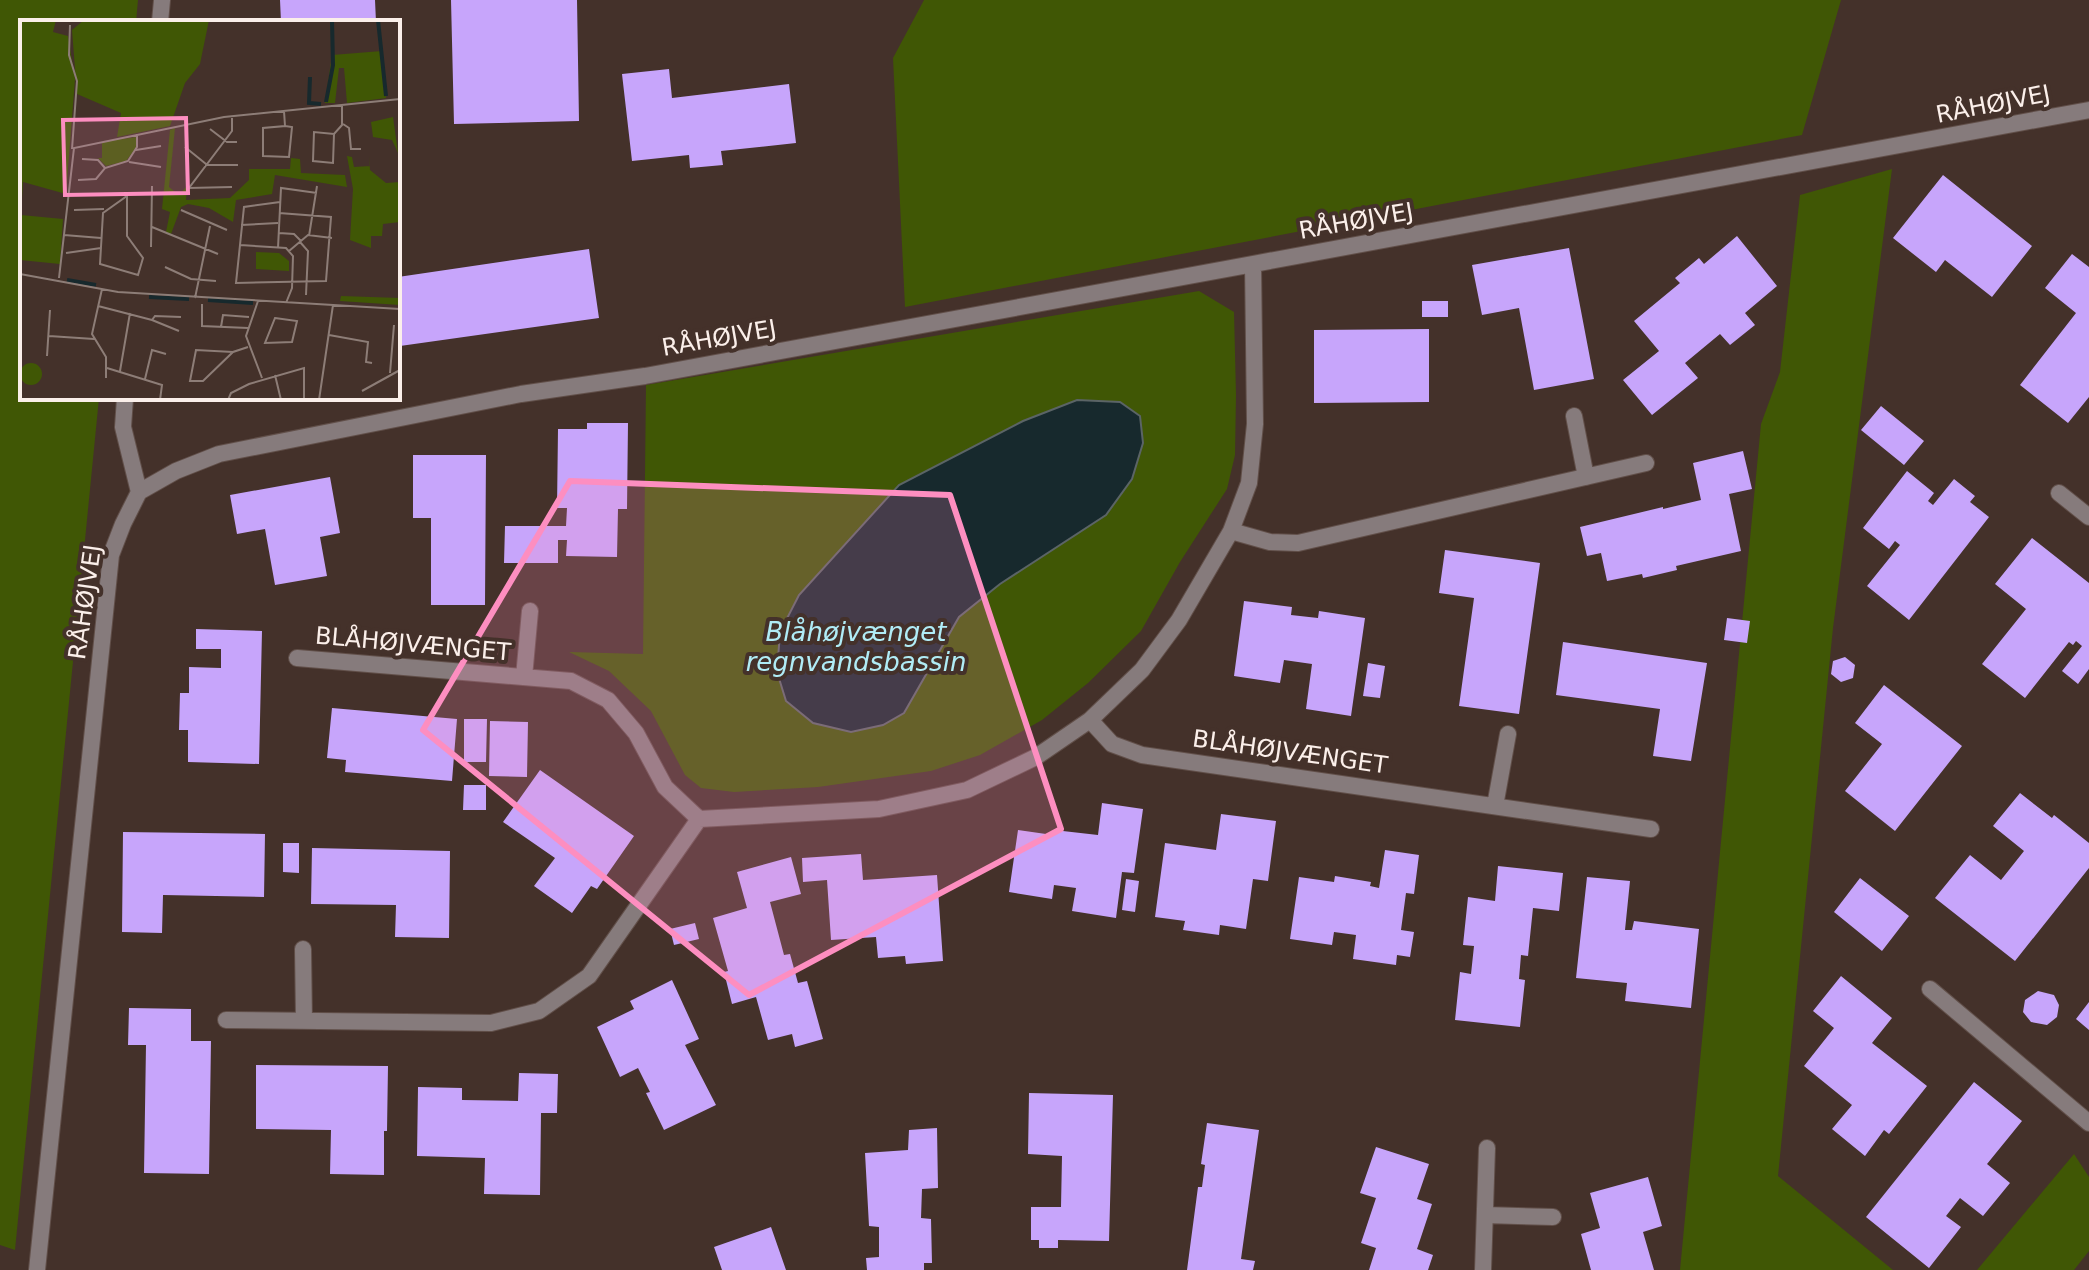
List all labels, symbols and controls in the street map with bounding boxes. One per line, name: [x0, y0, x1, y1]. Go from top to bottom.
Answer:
inset map: [20, 20, 400, 400]
street label: RÅHØJVEJ: [1933, 78, 2052, 129]
street label: RÅHØJVEJ: [1296, 196, 1415, 245]
street label: RÅHØJVEJ: [659, 313, 778, 362]
street label: RÅHØJVEJ: [62, 543, 107, 661]
water label: Blåhøjvænget regnvandsbassin: [746, 617, 966, 677]
street label: BLÅHØJVÆNGET: [314, 620, 512, 667]
street label: BLÅHØJVÆNGET: [1191, 723, 1390, 780]

